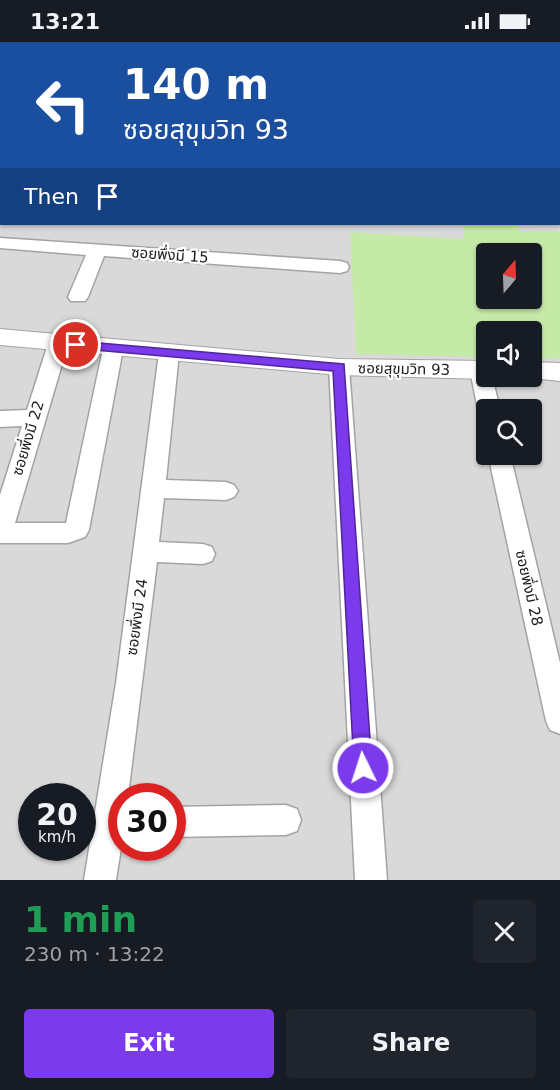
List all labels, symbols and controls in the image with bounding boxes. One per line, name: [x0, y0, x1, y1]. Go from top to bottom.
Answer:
text: 13:21: [30, 9, 100, 34]
text: 140 m: [123, 60, 269, 109]
icon: left: [24, 66, 102, 144]
text: ซอยสุขุมวิท 93: [123, 114, 289, 145]
icon: arrive: [91, 180, 124, 213]
text: Then: [24, 184, 79, 209]
street label: ซอยพึ่งมี 15: [131, 241, 209, 267]
north arrow: [476, 243, 542, 309]
map controls: [476, 243, 542, 465]
pin: [50, 319, 101, 370]
button: sound: [476, 321, 542, 387]
icon: arrive: [59, 328, 92, 361]
street label: ซอยสุขุมวิท 93: [358, 359, 450, 379]
street label: ซอยพึ่งมี 22: [6, 398, 48, 478]
button: search: [476, 399, 542, 465]
street label: ซอยพึ่งมี 28: [512, 548, 548, 628]
street label: ซอยพึ่งมี 24: [121, 577, 151, 657]
position arrow: [331, 736, 395, 800]
speed limit sign: 30: [108, 783, 186, 861]
text: 20: [36, 797, 78, 832]
text: km/h: [38, 828, 76, 846]
text: 1 min: [24, 899, 137, 940]
button: close: [473, 900, 536, 963]
text: 230 m · 13:22: [24, 942, 165, 966]
button: Exit: [24, 1009, 274, 1078]
button: Share: [286, 1009, 536, 1078]

